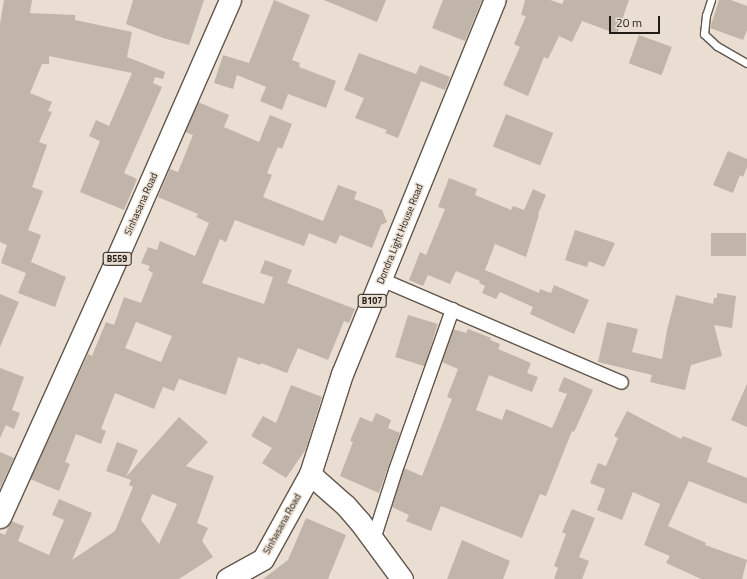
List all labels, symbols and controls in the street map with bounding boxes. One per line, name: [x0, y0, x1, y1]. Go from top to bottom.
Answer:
scale bar: [611, 8, 662, 34]
text: 20 m: [616, 13, 642, 32]
street label: Sinhasana Road: [122, 171, 160, 237]
street label: Dondra Light House Road: [374, 182, 426, 286]
road number: B559: [102, 252, 132, 266]
road number: B107: [357, 294, 387, 308]
street label: Sinhasana Road: [260, 492, 304, 556]

